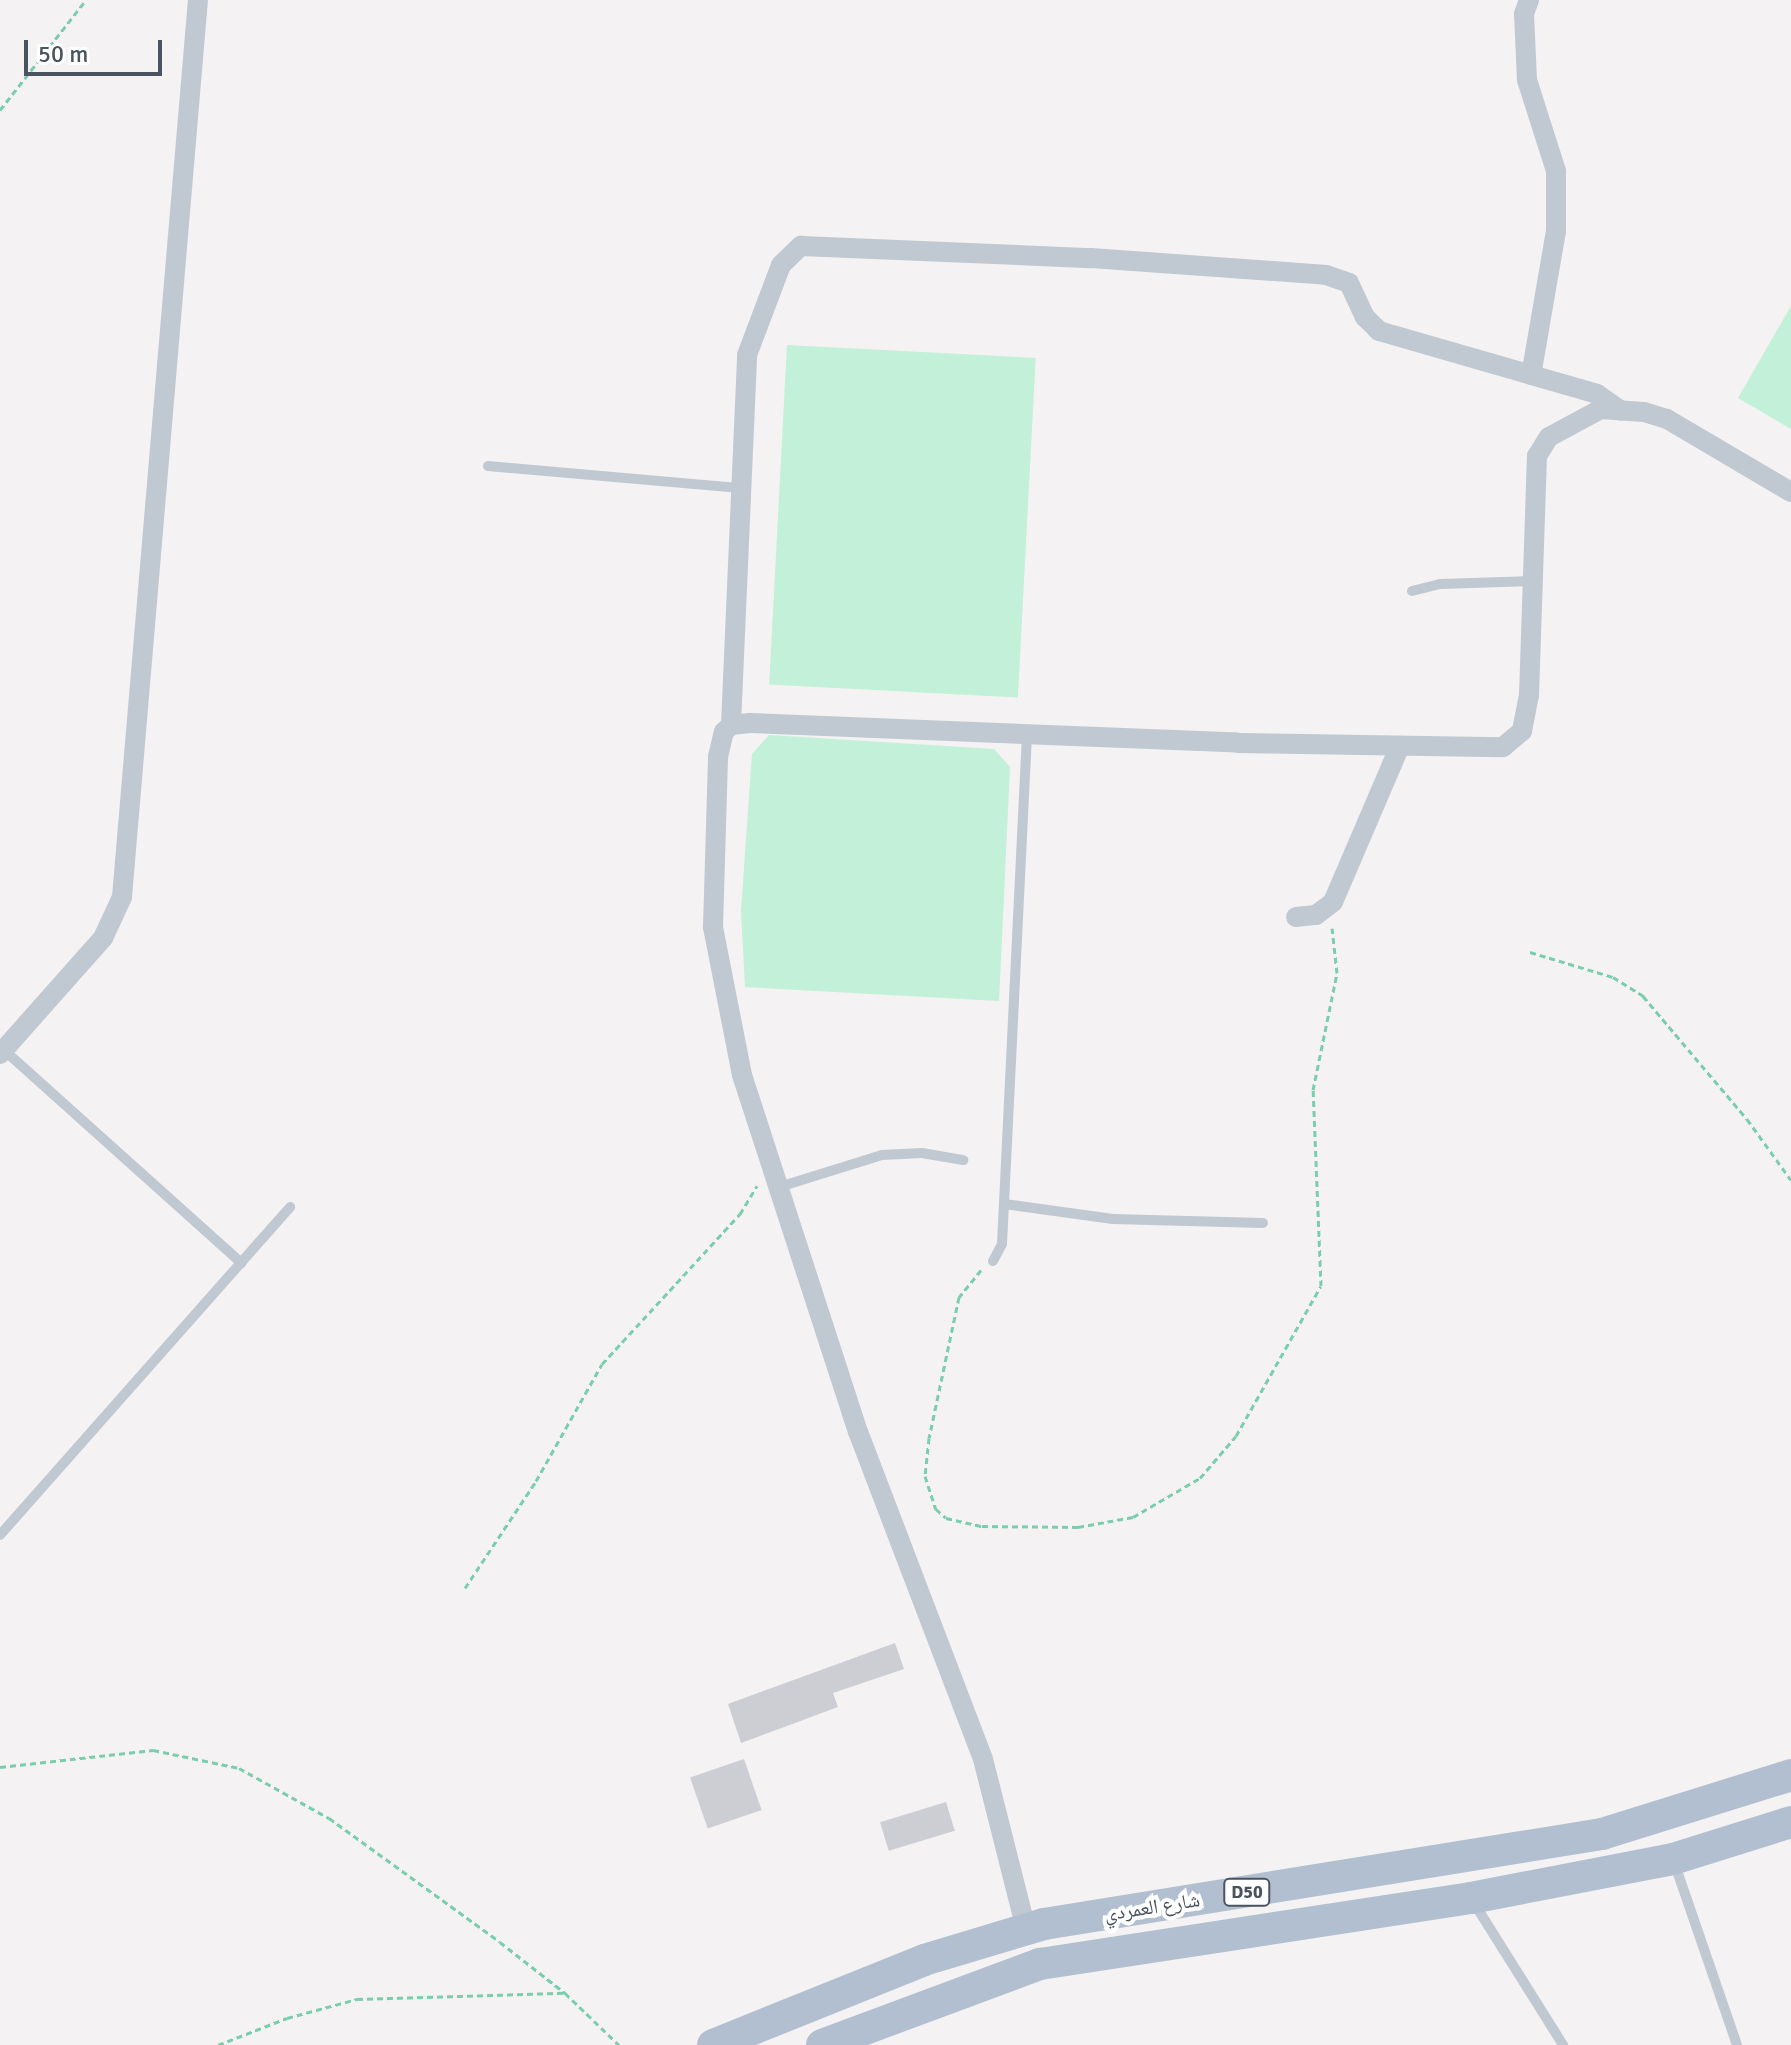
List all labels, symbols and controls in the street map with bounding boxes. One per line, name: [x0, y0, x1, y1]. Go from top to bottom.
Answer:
scale bar: [28, 24, 166, 74]
text: 50 m: [38, 39, 88, 69]
road number: D50: [1223, 1878, 1271, 1906]
street label: شارع العمردي: [1102, 1888, 1202, 1926]

